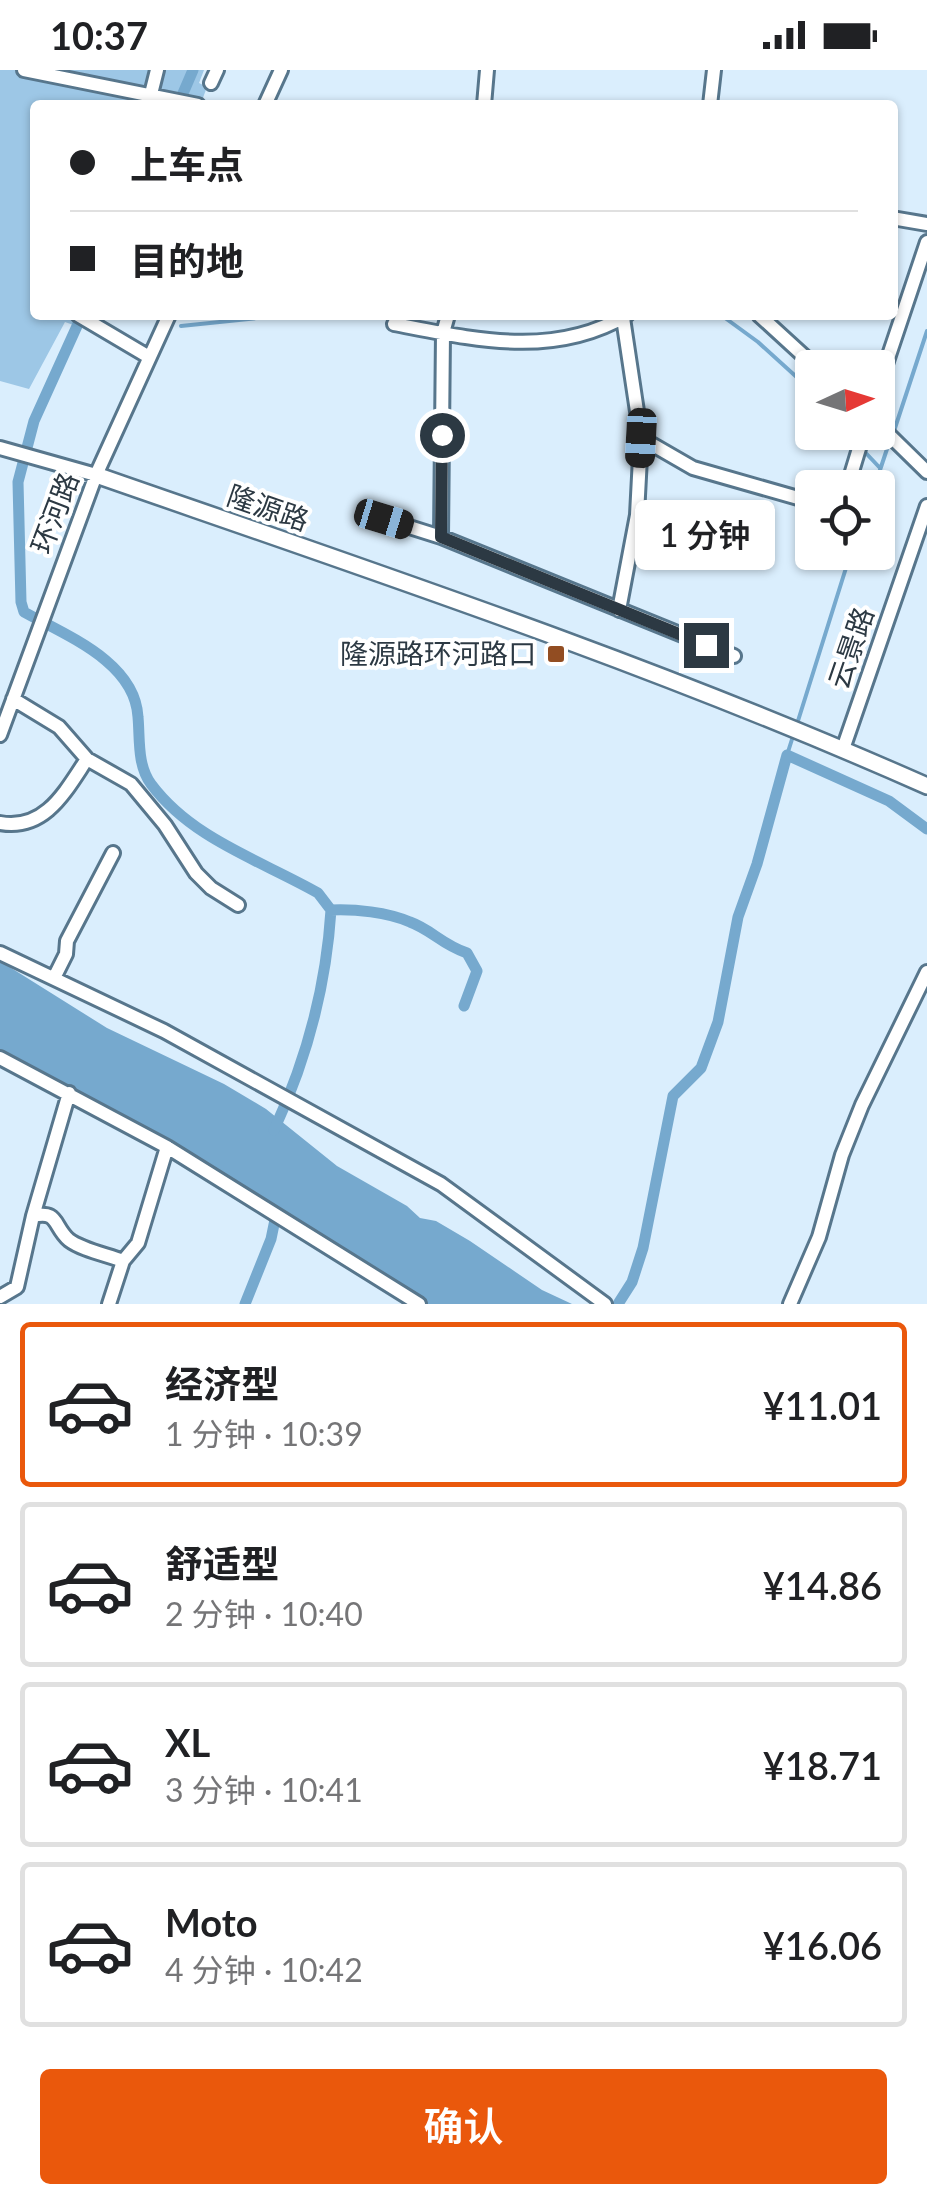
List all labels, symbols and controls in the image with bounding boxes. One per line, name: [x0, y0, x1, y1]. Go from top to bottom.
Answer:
text: 10:37: [50, 12, 148, 58]
text: 上车点: [130, 141, 244, 187]
text: 目的地: [130, 237, 244, 283]
north arrow: [795, 350, 895, 450]
map controls: [795, 350, 895, 570]
car: [624, 407, 658, 469]
route start: [420, 413, 465, 458]
street label: 环河路: [23, 467, 85, 558]
button: locate: [795, 470, 895, 570]
street label: 隆源路: [223, 477, 314, 537]
car: [351, 496, 417, 542]
callout: 1 分钟: [636, 500, 776, 570]
text: 1 分钟: [660, 515, 750, 554]
street label: 云景路: [820, 602, 880, 693]
route end: [684, 623, 729, 668]
place label: 隆源路环河路口: [340, 636, 536, 670]
marker: 隆源路环河路口: [545, 643, 567, 665]
icon: car: [45, 1360, 135, 1450]
text: 经济型: [165, 1360, 279, 1406]
text: ¥11.01: [763, 1382, 882, 1428]
text: 1 分钟 · 10:39: [165, 1414, 363, 1453]
icon: car: [45, 1540, 135, 1630]
text: 舒适型: [165, 1540, 279, 1586]
text: ¥14.86: [763, 1562, 882, 1608]
text: 2 分钟 · 10:40: [165, 1594, 363, 1633]
text: XL: [165, 1719, 210, 1765]
icon: car: [45, 1720, 135, 1810]
text: ¥18.71: [763, 1742, 882, 1788]
text: 3 分钟 · 10:41: [165, 1770, 363, 1809]
text: Moto: [165, 1899, 258, 1945]
icon: car: [45, 1900, 135, 1990]
text: ¥16.06: [763, 1922, 882, 1968]
text: 4 分钟 · 10:42: [165, 1950, 363, 1989]
button: 确认: [40, 2069, 887, 2184]

